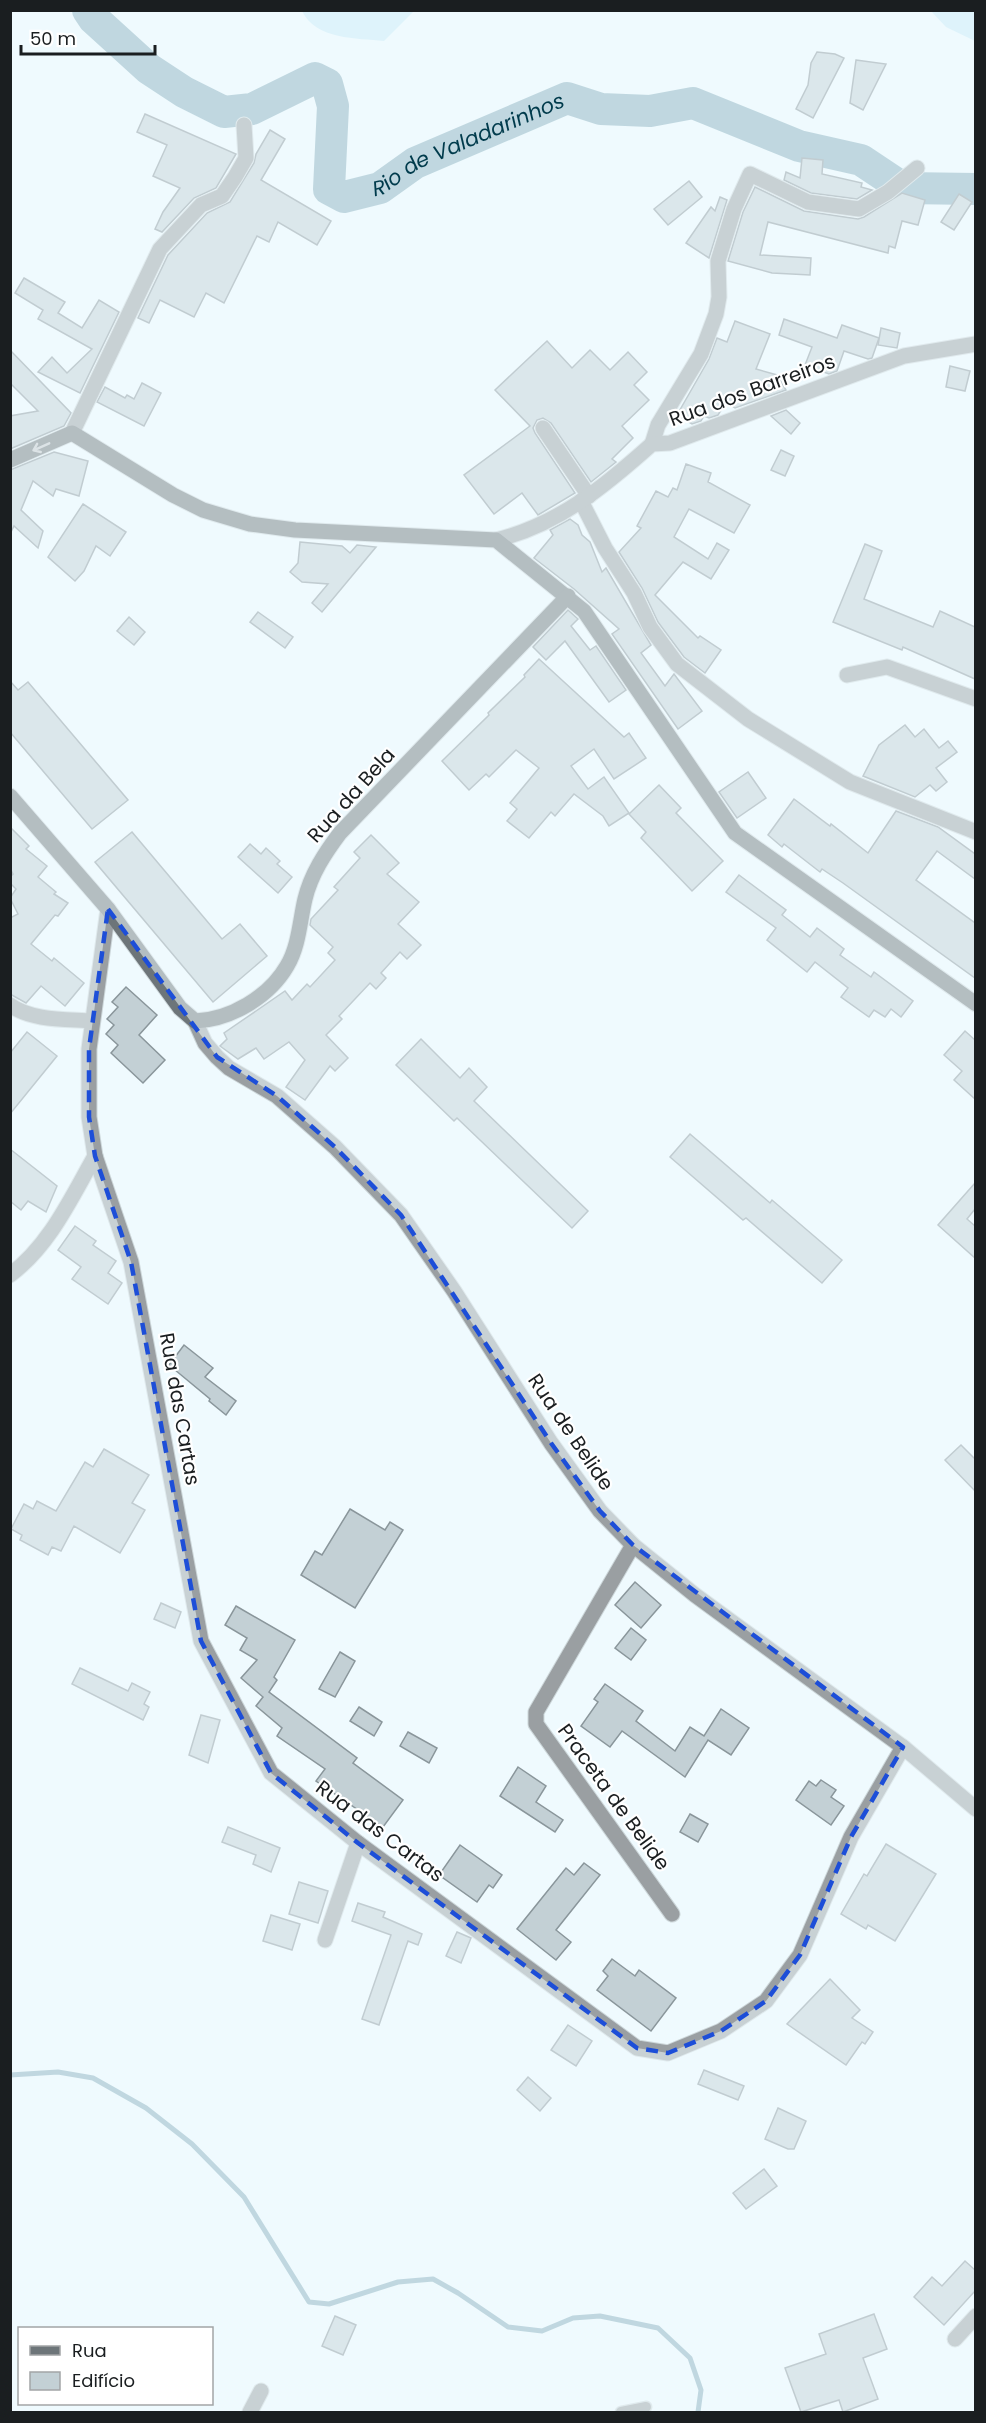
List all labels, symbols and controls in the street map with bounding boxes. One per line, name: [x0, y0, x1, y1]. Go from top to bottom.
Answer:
scale bar: [21, 18, 154, 56]
text: 50 m: [30, 26, 76, 51]
water label: Rio de Valadarinhos: [369, 86, 569, 203]
street label: Rua dos Barreiros: [665, 347, 839, 433]
one-way arrow: [33, 441, 51, 453]
street label: Rua da Bela: [301, 741, 401, 849]
street label: Rua das Cartas: [153, 1331, 207, 1487]
street label: Rua de Belide: [522, 1368, 620, 1496]
street label: Praceta de Belide: [551, 1718, 677, 1876]
street label: Rua das Cartas: [310, 1773, 450, 1889]
legend: [18, 2327, 213, 2405]
text: Rua: [72, 2338, 107, 2363]
text: Edifício: [72, 2368, 135, 2393]

